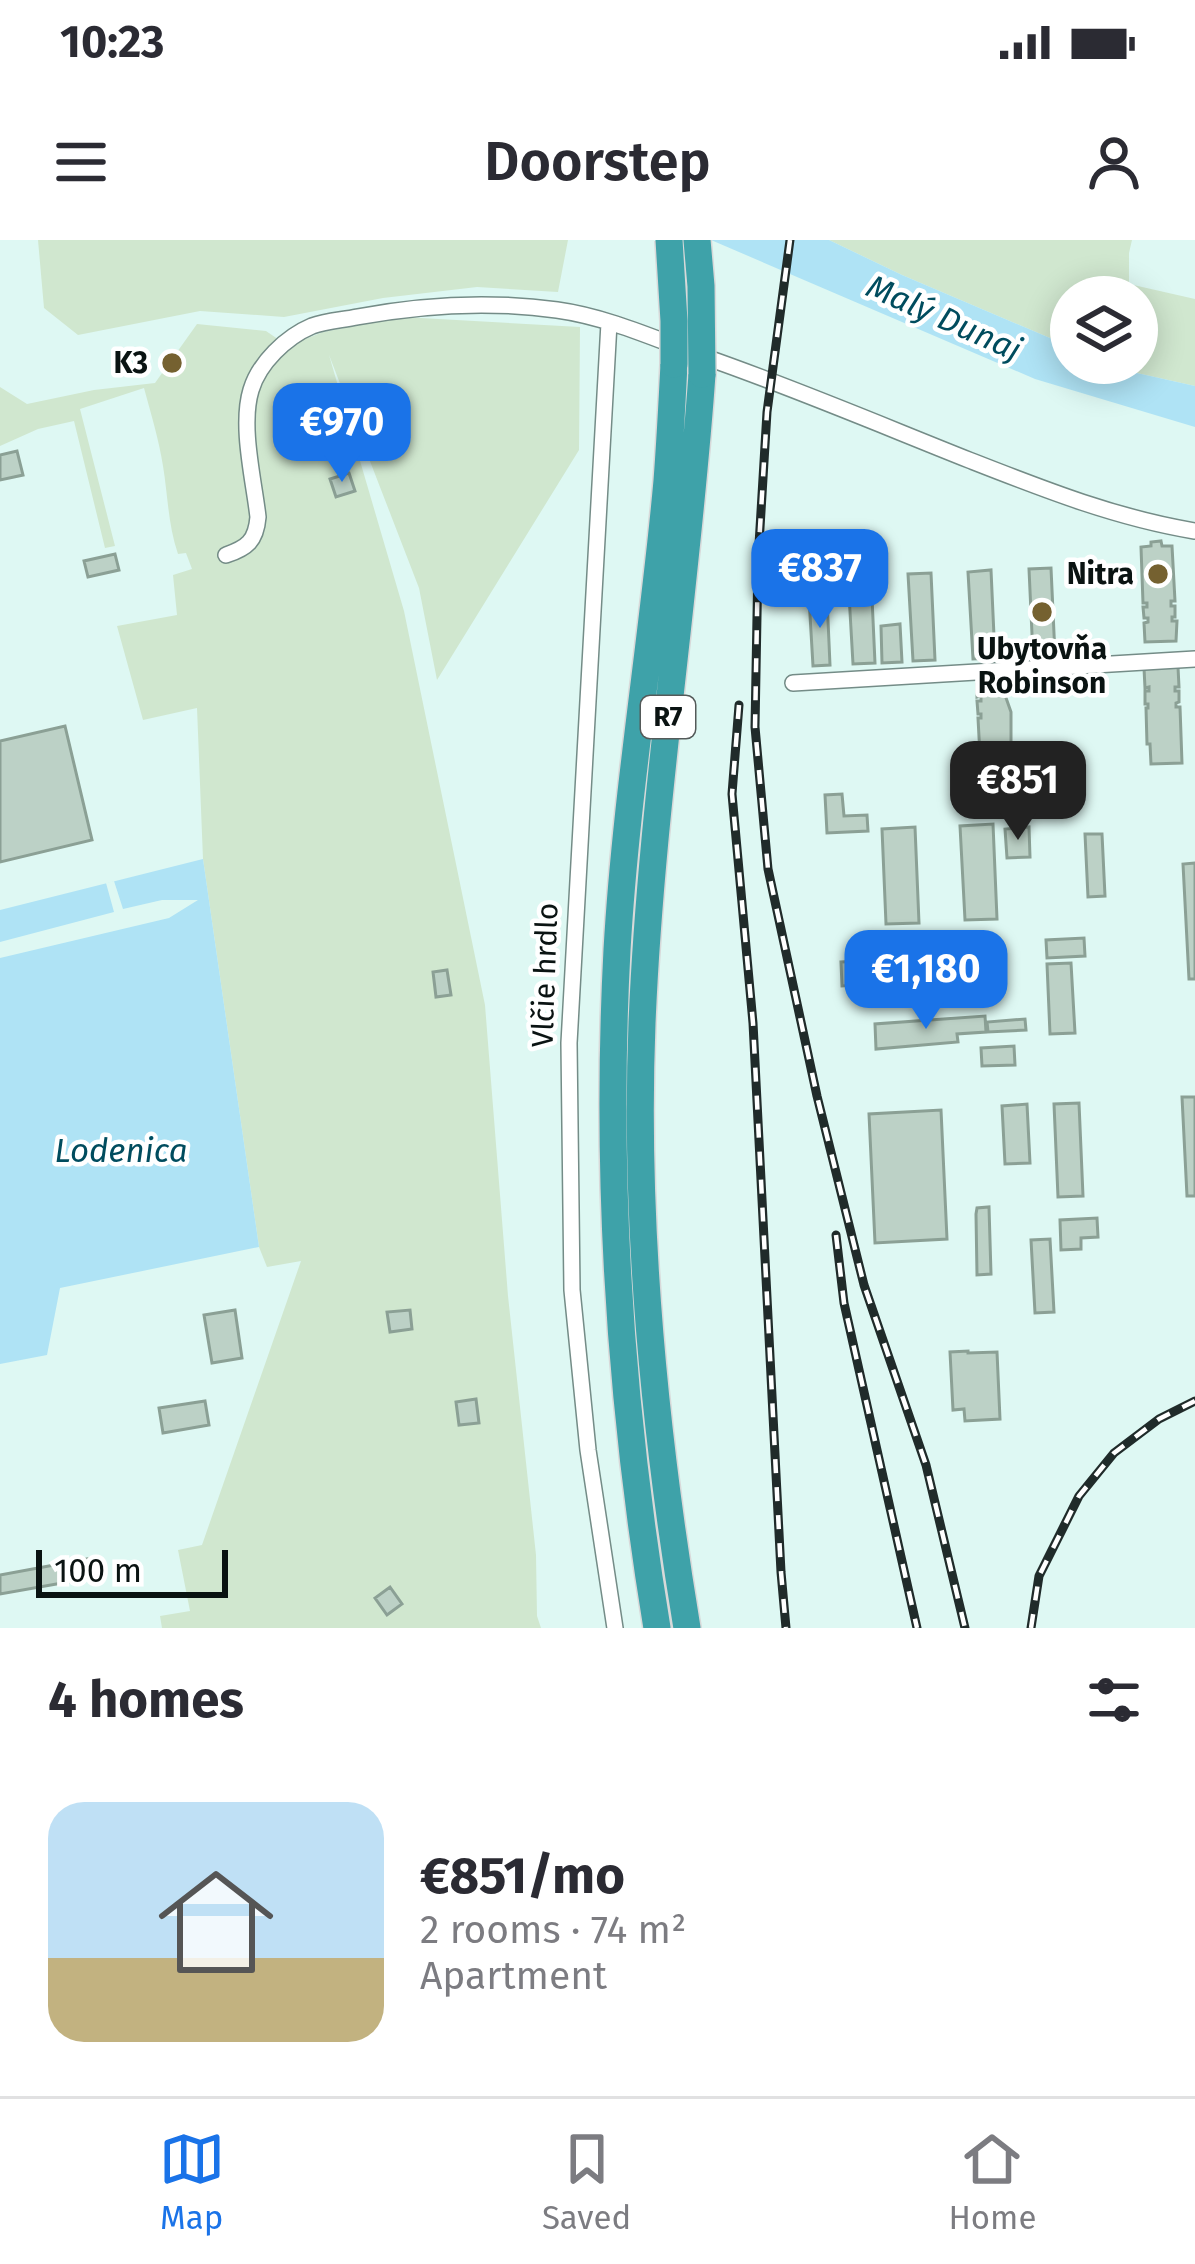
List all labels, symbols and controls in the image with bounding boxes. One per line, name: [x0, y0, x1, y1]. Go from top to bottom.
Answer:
text: 10:23: [60, 15, 164, 69]
icon: menu: [48, 129, 114, 195]
icon: person: [1081, 129, 1147, 195]
text: Doorstep: [484, 130, 711, 194]
water label: Malý Dunaj: [860, 266, 1028, 370]
map controls: [1050, 276, 1158, 384]
button: layers: [1050, 276, 1158, 384]
place label: K3: [113, 345, 148, 381]
marker: K3: [159, 350, 185, 376]
pin: €970: [271, 383, 413, 485]
text: €970: [300, 399, 384, 445]
pin: €837: [749, 529, 891, 631]
text: €837: [778, 545, 862, 591]
place label: Nitra: [1067, 556, 1134, 592]
marker: Nitra: [1145, 561, 1171, 587]
marker: Ubytovňa Robinson: [1029, 599, 1055, 625]
place label: Ubytovňa Robinson: [977, 631, 1107, 701]
road number: R7: [641, 696, 695, 738]
pin: €851: [947, 741, 1089, 843]
text: €851: [977, 757, 1059, 803]
street label: Vlčie hrdlo: [524, 902, 566, 1048]
pin: €1,180: [828, 930, 1024, 1032]
text: €1,180: [871, 946, 981, 992]
water label: Lodenica: [55, 1131, 187, 1171]
scale bar: [36, 1544, 228, 1597]
text: 100 m: [54, 1551, 142, 1591]
icon: filters: [1081, 1667, 1147, 1733]
text: 4 homes: [48, 1669, 244, 1731]
text: €851/mo: [420, 1845, 625, 1907]
icon: home: [144, 1850, 288, 1994]
text: 2 rooms · 74 m²: [420, 1907, 686, 1953]
text: Apartment: [420, 1953, 607, 1999]
tab: Map: [159, 2126, 225, 2238]
tab: Saved: [542, 2126, 631, 2238]
tab: Home: [948, 2126, 1036, 2238]

